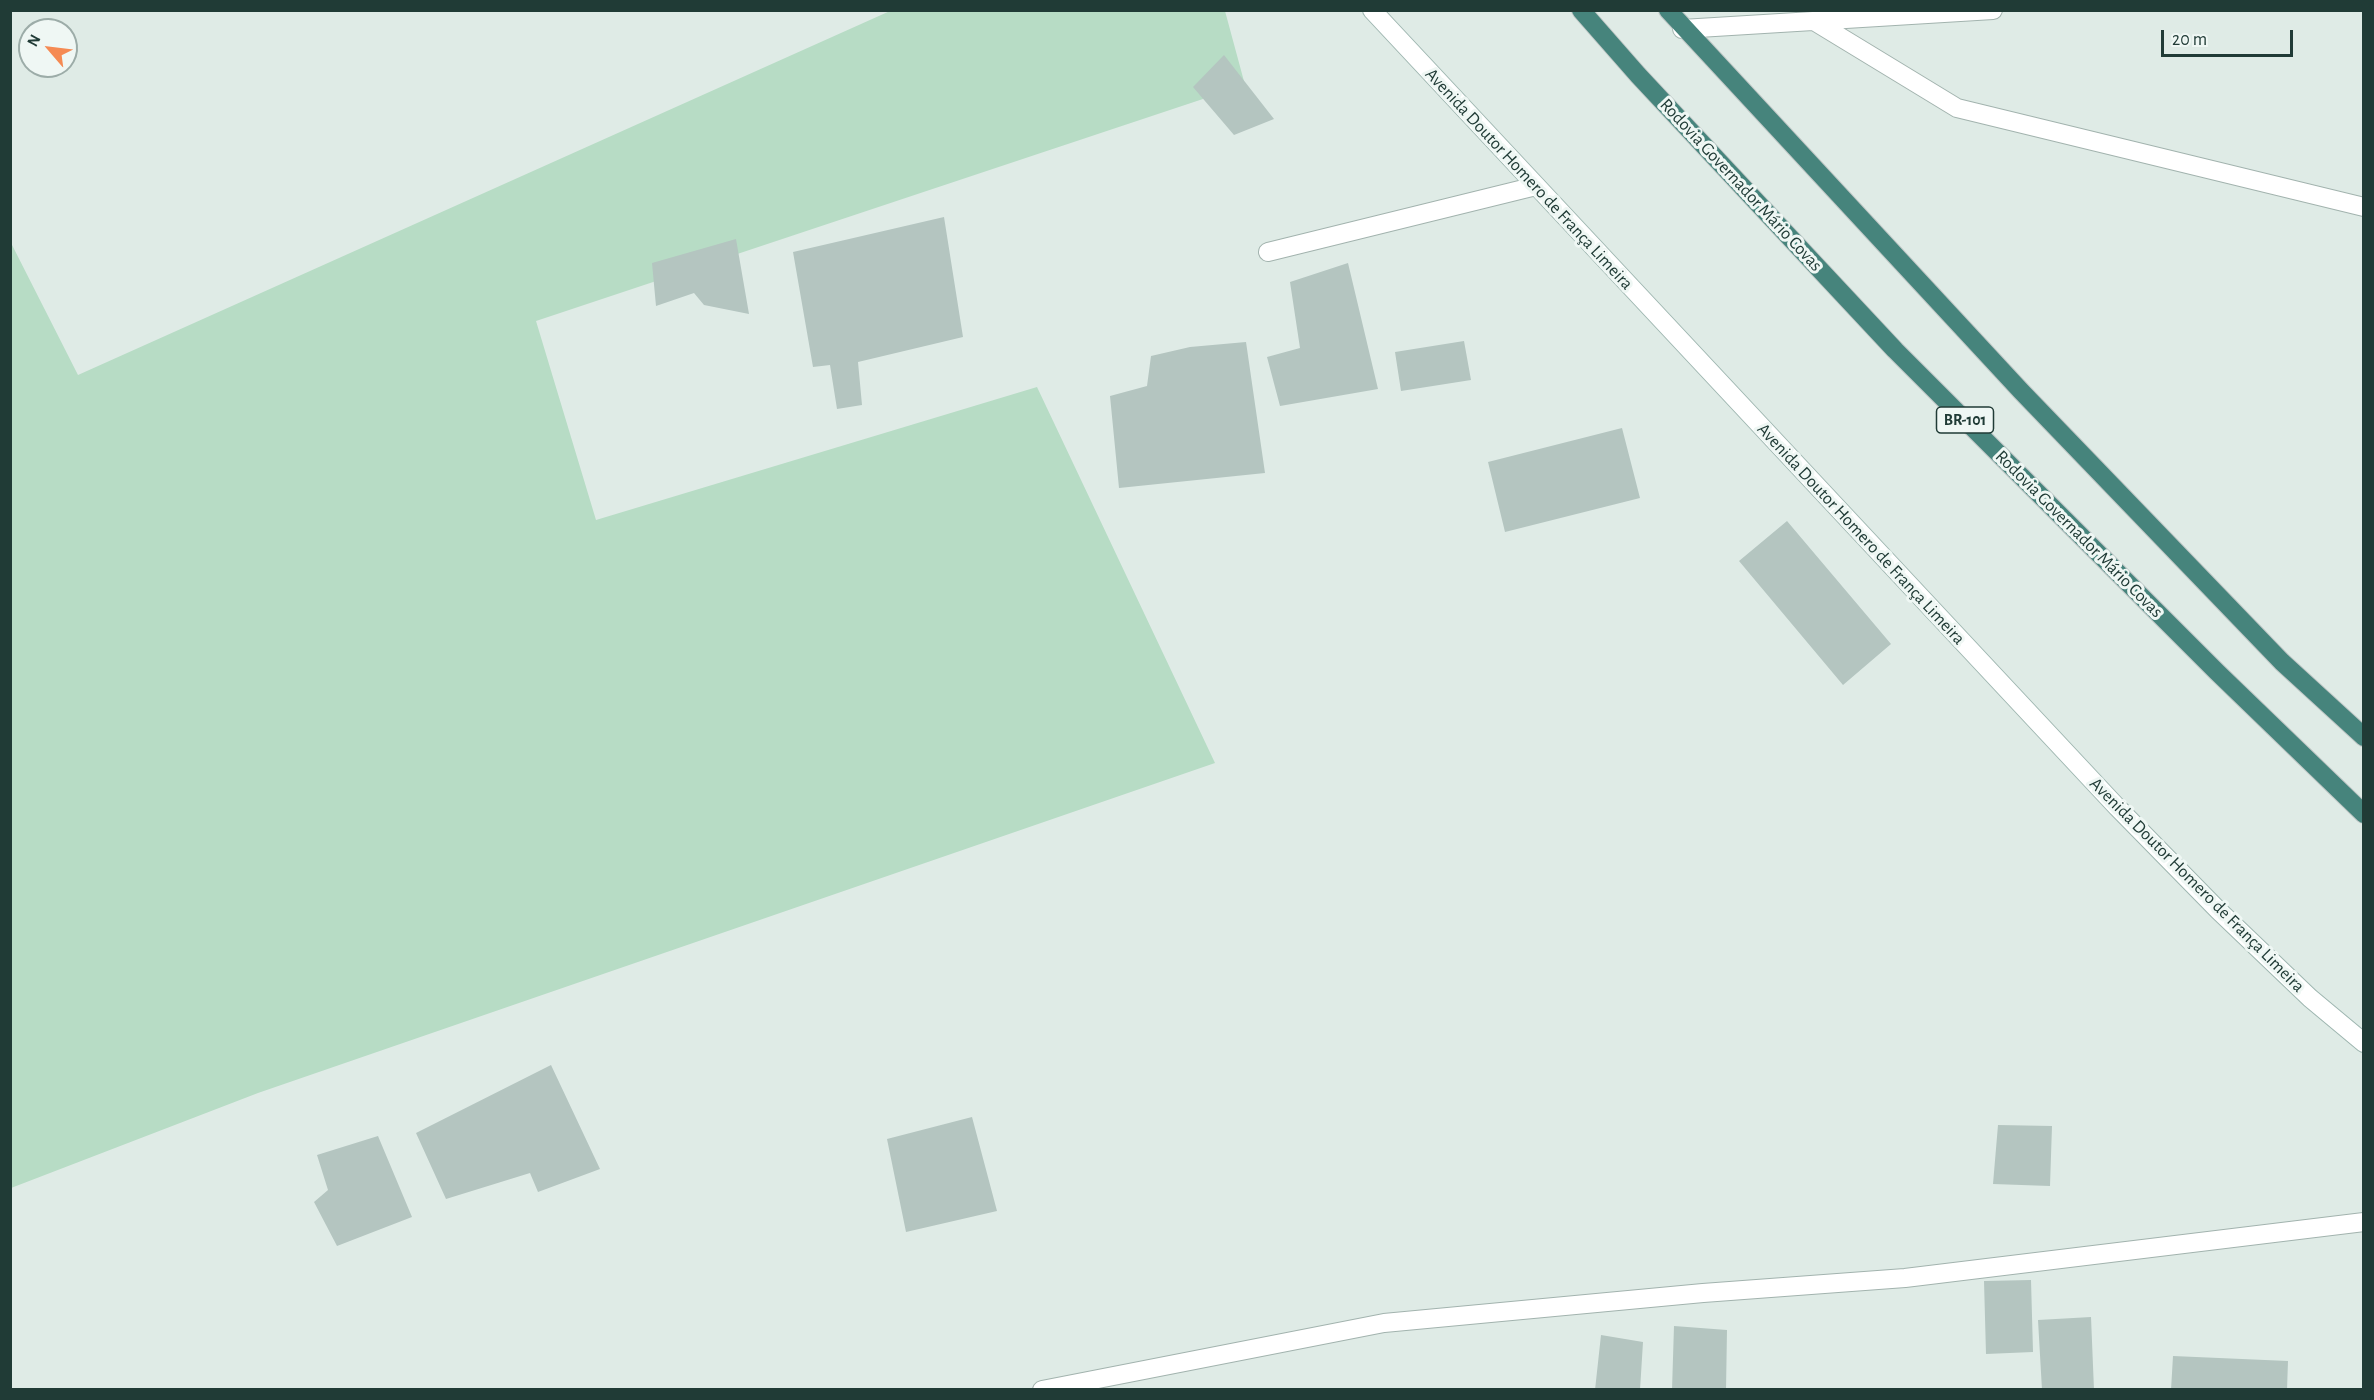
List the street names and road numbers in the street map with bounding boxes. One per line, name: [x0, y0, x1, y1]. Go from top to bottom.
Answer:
street label: Avenida Doutor Homero de França Limeira: [1420, 64, 1638, 294]
street label: Rodovia Governador Mário Covas: [1655, 94, 1827, 276]
road number: BR-101: [1936, 407, 1994, 433]
street label: Avenida Doutor Homero de França Limeira: [1752, 419, 1970, 649]
street label: Rodovia Governador Mário Covas: [1991, 446, 2167, 622]
street label: Avenida Doutor Homero de França Limeira: [2085, 773, 2309, 997]

